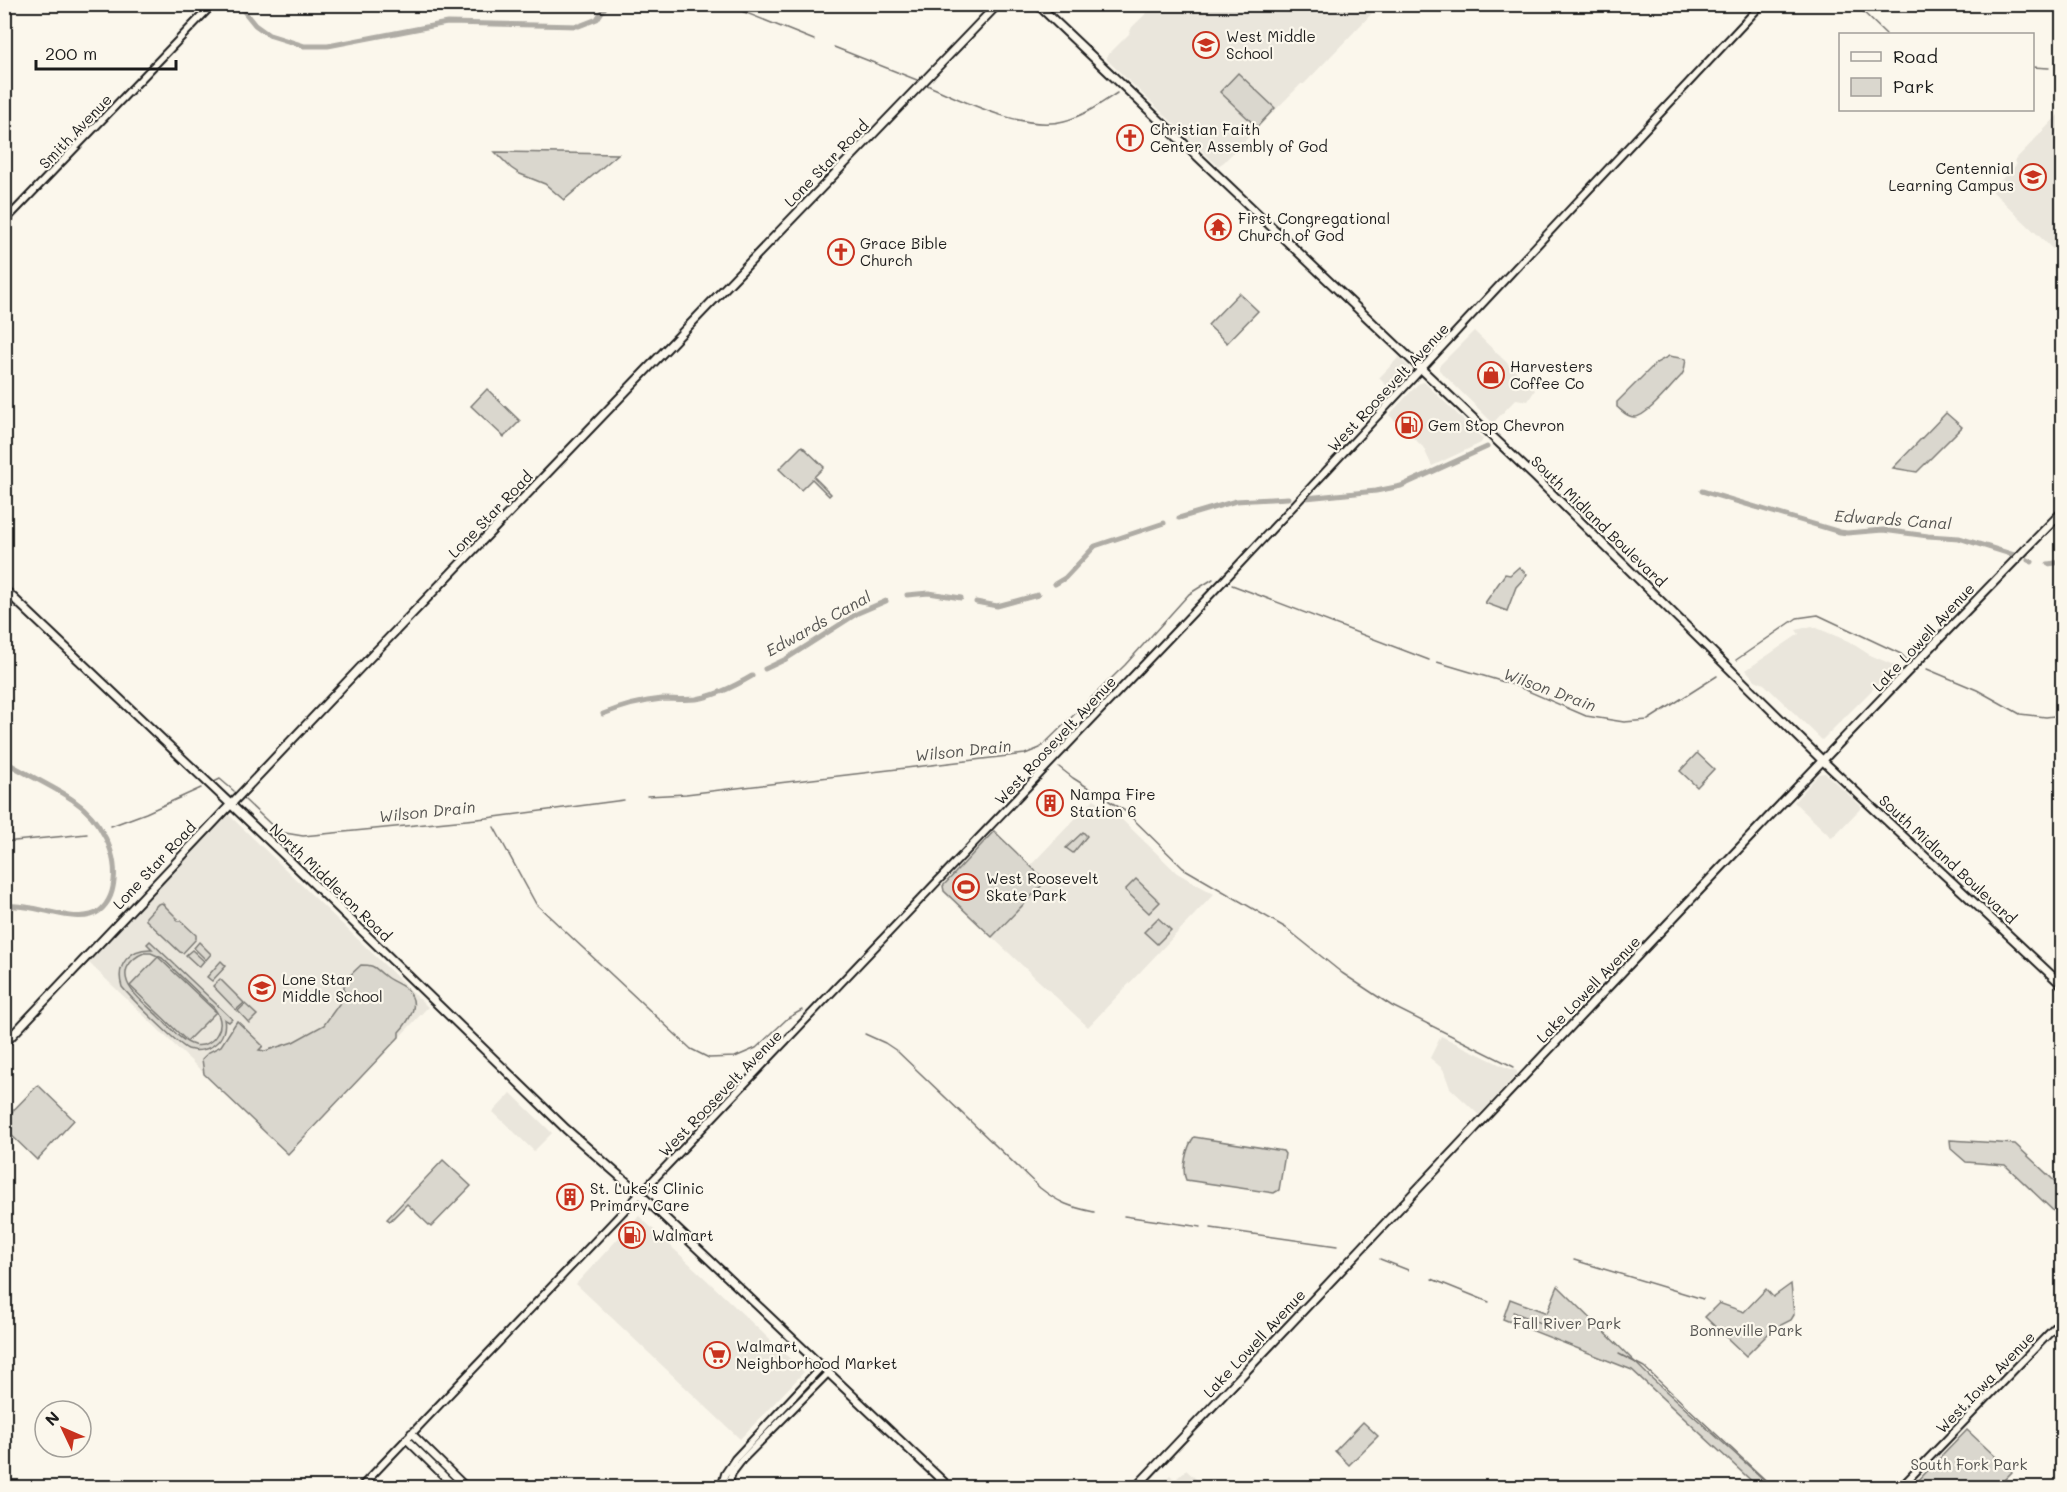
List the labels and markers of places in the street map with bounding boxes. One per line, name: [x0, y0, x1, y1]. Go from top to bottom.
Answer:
place label: West Middle School: [1226, 26, 1316, 63]
school or university icon: West Middle School: [1191, 30, 1221, 60]
place label: Christian Faith Center Assembly of God: [1150, 119, 1328, 156]
church icon: Christian Faith Center Assembly of God: [1115, 123, 1145, 153]
place label: Centennial Learning Campus: [1888, 158, 2014, 195]
school or university icon: Centennial Learning Campus: [2018, 162, 2048, 192]
place label: First Congregational Church of God: [1238, 208, 1390, 245]
temple icon: First Congregational Church of God: [1203, 212, 1233, 242]
place label: Grace Bible Church: [860, 233, 947, 270]
church icon: Grace Bible Church: [826, 237, 856, 267]
place label: Harvesters Coffee Co: [1510, 356, 1593, 393]
shop icon: Harvesters Coffee Co: [1476, 360, 1506, 390]
fuel station icon: Gem Stop Chevron: [1394, 410, 1424, 440]
place label: Gem Stop Chevron: [1428, 415, 1564, 435]
place label: Nampa Fire Station 6: [1070, 784, 1156, 821]
building icon: Nampa Fire Station 6: [1035, 788, 1065, 818]
place label: West Roosevelt Skate Park: [986, 868, 1099, 905]
sports icon: West Roosevelt Skate Park: [951, 872, 981, 902]
place label: Lone Star Middle School: [282, 969, 383, 1006]
school or university icon: Lone Star Middle School: [247, 973, 277, 1003]
place label: St. Luke's Clinic Primary Care: [590, 1178, 704, 1215]
building icon: St. Luke's Clinic Primary Care: [555, 1182, 585, 1212]
fuel station icon: Walmart: [617, 1220, 647, 1250]
place label: Walmart: [652, 1225, 714, 1245]
place label: Walmart Neighborhood Market: [736, 1336, 897, 1373]
supermarket icon: Walmart Neighborhood Market: [702, 1340, 732, 1370]

